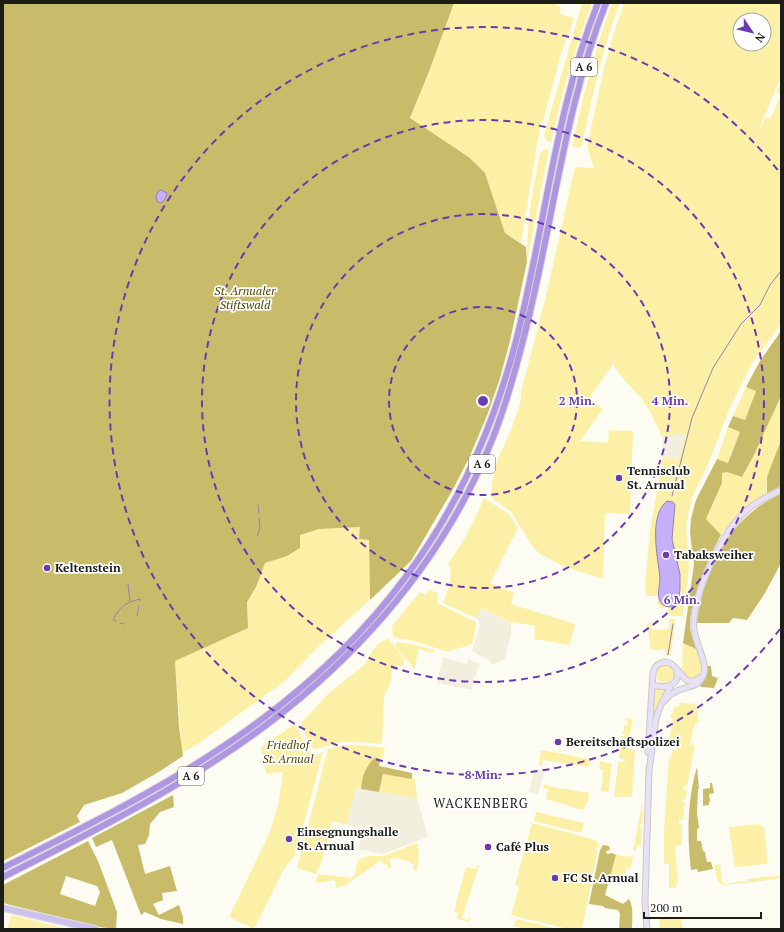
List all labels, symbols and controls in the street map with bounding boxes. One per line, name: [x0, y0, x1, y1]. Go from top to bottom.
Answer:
north arrow: [732, 12, 772, 52]
text: N: [752, 30, 768, 46]
road number: A 6: [571, 58, 597, 76]
park label: St. Arnualer Stiftswald: [214, 283, 277, 312]
text: 2 Min.: [559, 393, 595, 408]
text: 4 Min.: [652, 393, 688, 408]
centre of rings: [476, 394, 490, 408]
road number: A 6: [469, 455, 495, 473]
place label: Tennisclub St. Arnual: [627, 463, 690, 492]
marker: Tennisclub St. Arnual: [614, 473, 624, 483]
place label: Tabaksweiher: [674, 547, 754, 562]
marker: Tabaksweiher: [661, 550, 671, 560]
place label: Keltenstein: [55, 560, 121, 575]
marker: Keltenstein: [42, 563, 52, 573]
text: 6 Min.: [664, 592, 700, 607]
place label: Bereitschaftspolizei: [566, 734, 680, 749]
park label: Friedhof St. Arnual: [262, 737, 314, 766]
marker: Bereitschaftspolizei: [553, 737, 563, 747]
road number: A 6: [178, 767, 204, 785]
text: 8 Min.: [465, 767, 501, 782]
district label: WACKENBERG: [433, 794, 529, 812]
place label: Einsegnungshalle St. Arnual: [297, 824, 399, 853]
marker: Einsegnungshalle St. Arnual: [284, 834, 294, 844]
place label: Café Plus: [496, 839, 550, 854]
marker: Café Plus: [483, 842, 493, 852]
place label: FC St. Arnual: [563, 870, 638, 885]
marker: FC St. Arnual: [550, 873, 560, 883]
scale bar: [644, 894, 761, 920]
text: 200 m: [650, 900, 683, 915]

